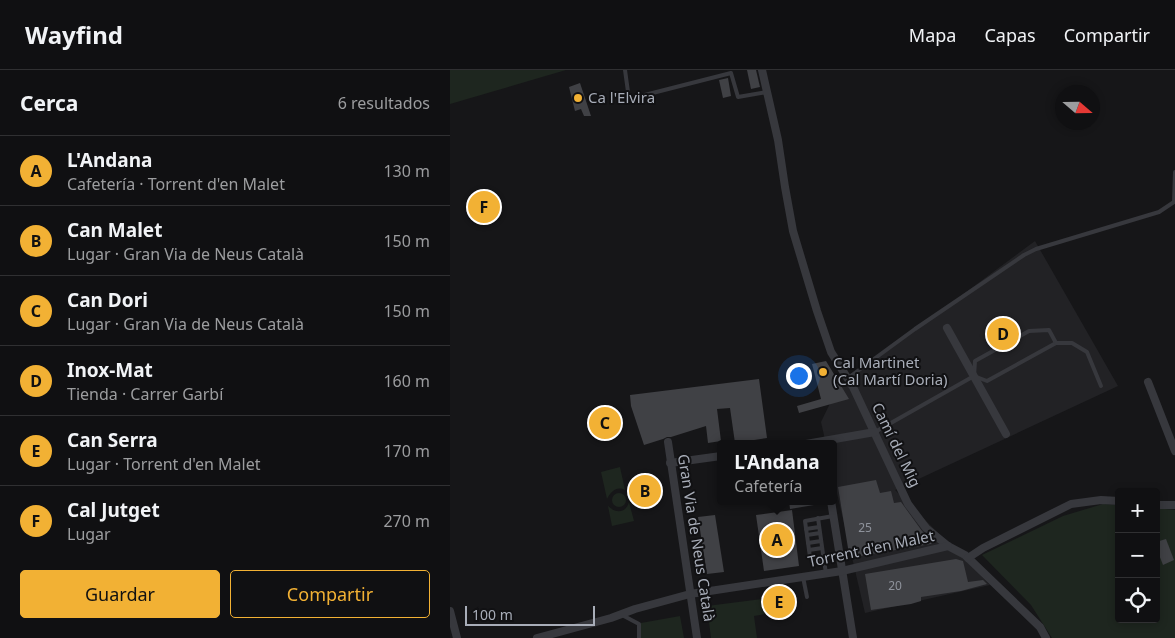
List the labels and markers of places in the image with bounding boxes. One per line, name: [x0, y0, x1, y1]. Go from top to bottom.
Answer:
place label: Ca l'Elvira: [588, 87, 655, 107]
marker: Ca l'Elvira: [572, 92, 584, 104]
pin: F: [468, 188, 500, 226]
pin: D: [987, 315, 1019, 353]
place label: Cal Martinet (Cal Martí Doria): [833, 352, 948, 389]
marker: Cal Martinet (Cal Martí Doria): [817, 366, 829, 378]
pin: C: [589, 404, 621, 442]
pin: B: [629, 472, 661, 510]
pin: A: [761, 521, 793, 559]
pin: E: [763, 583, 795, 621]

